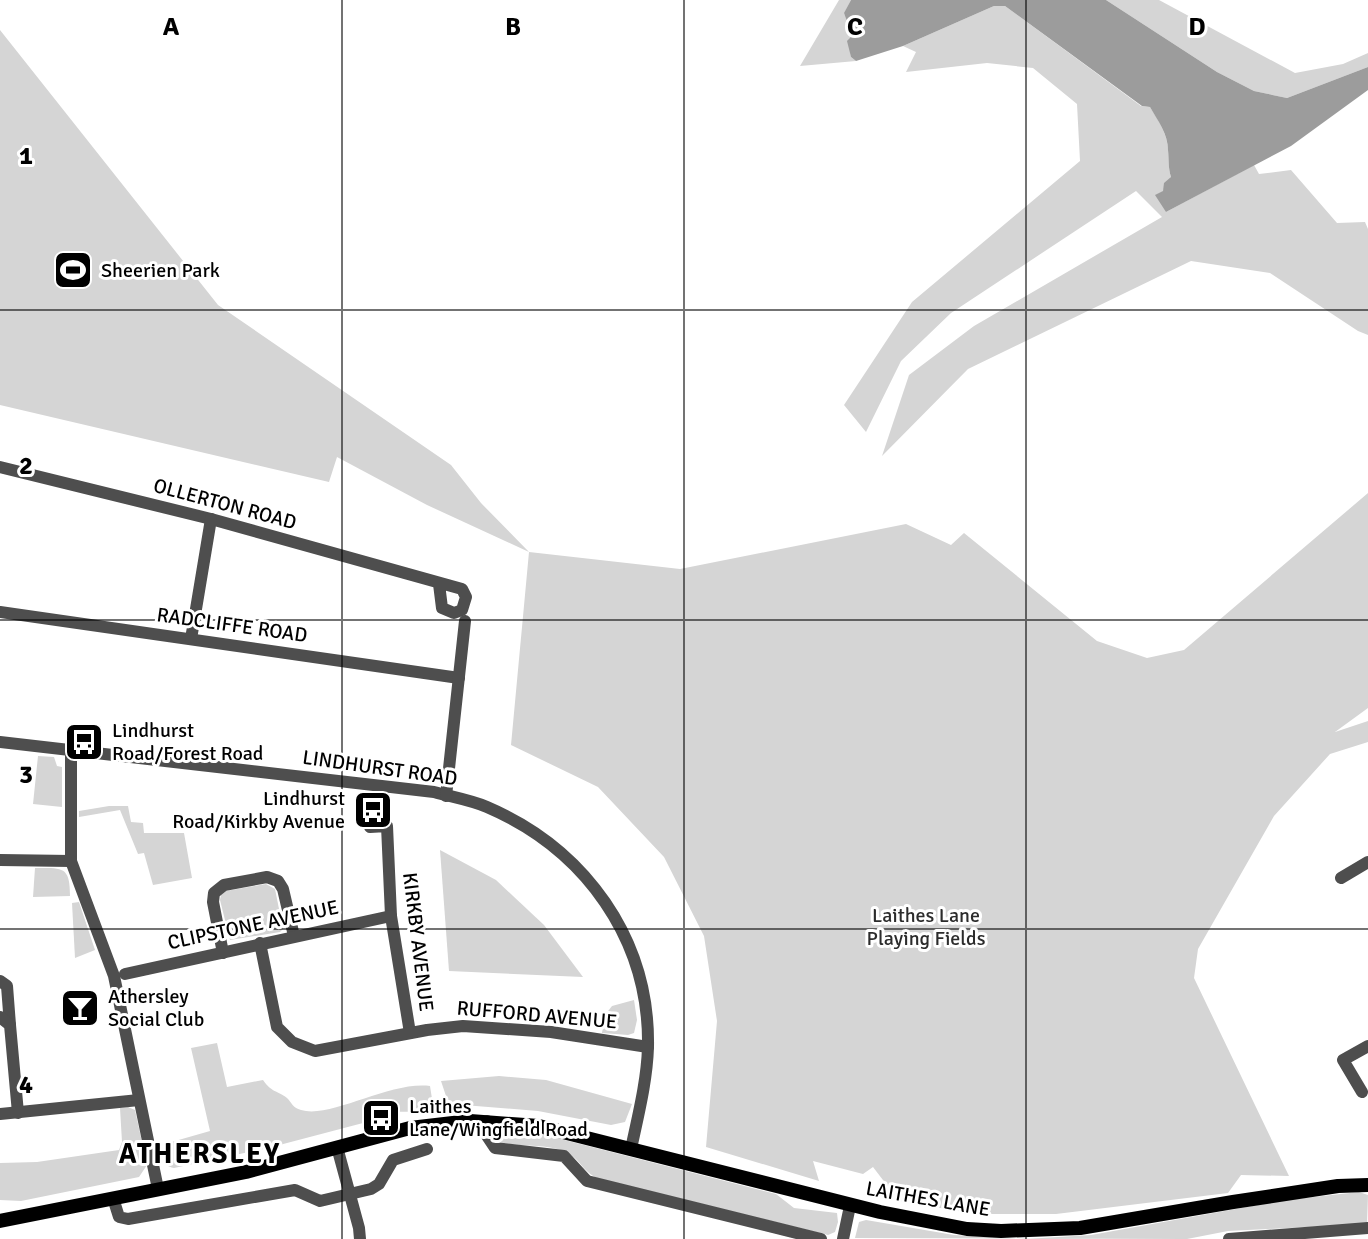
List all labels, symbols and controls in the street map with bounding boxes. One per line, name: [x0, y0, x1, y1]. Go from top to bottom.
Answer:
text: A: [163, 11, 180, 43]
text: B: [505, 11, 521, 43]
text: C: [847, 11, 863, 43]
text: D: [1188, 11, 1206, 43]
text: 1: [19, 140, 33, 172]
sports icon: Sheerien Park: [52, 249, 94, 291]
place label: Sheerien Park: [101, 258, 220, 283]
text: 2: [19, 450, 33, 482]
street label: OLLERTON ROAD: [151, 473, 299, 535]
street label: RADCLIFFE ROAD: [155, 602, 309, 648]
place label: Lindhurst Road/Forest Road: [112, 718, 263, 766]
bus stop icon: Lindhurst Road/Forest Road: [63, 721, 105, 763]
street label: LINDHURST ROAD: [301, 745, 459, 791]
text: 3: [19, 759, 33, 791]
place label: Lindhurst Road/Kirkby Avenue: [172, 786, 345, 834]
bus stop icon: Lindhurst Road/Kirkby Avenue: [352, 789, 394, 831]
street label: KIRKBY AVENUE: [397, 871, 439, 1013]
street label: CLIPSTONE AVENUE: [165, 895, 341, 955]
park label: Laithes Lane Playing Fields: [867, 903, 986, 951]
place label: Athersley Social Club: [108, 984, 204, 1032]
bar icon: Athersley Social Club: [59, 987, 101, 1029]
street label: RUFFORD AVENUE: [456, 996, 618, 1034]
text: 4: [19, 1069, 33, 1101]
place label: Laithes Lane/Wingfield Road: [409, 1094, 588, 1142]
bus stop icon: Laithes Lane/Wingfield Road: [360, 1097, 402, 1139]
district label: ATHERSLEY: [119, 1137, 281, 1171]
street label: LAITHES LANE: [864, 1176, 992, 1222]

